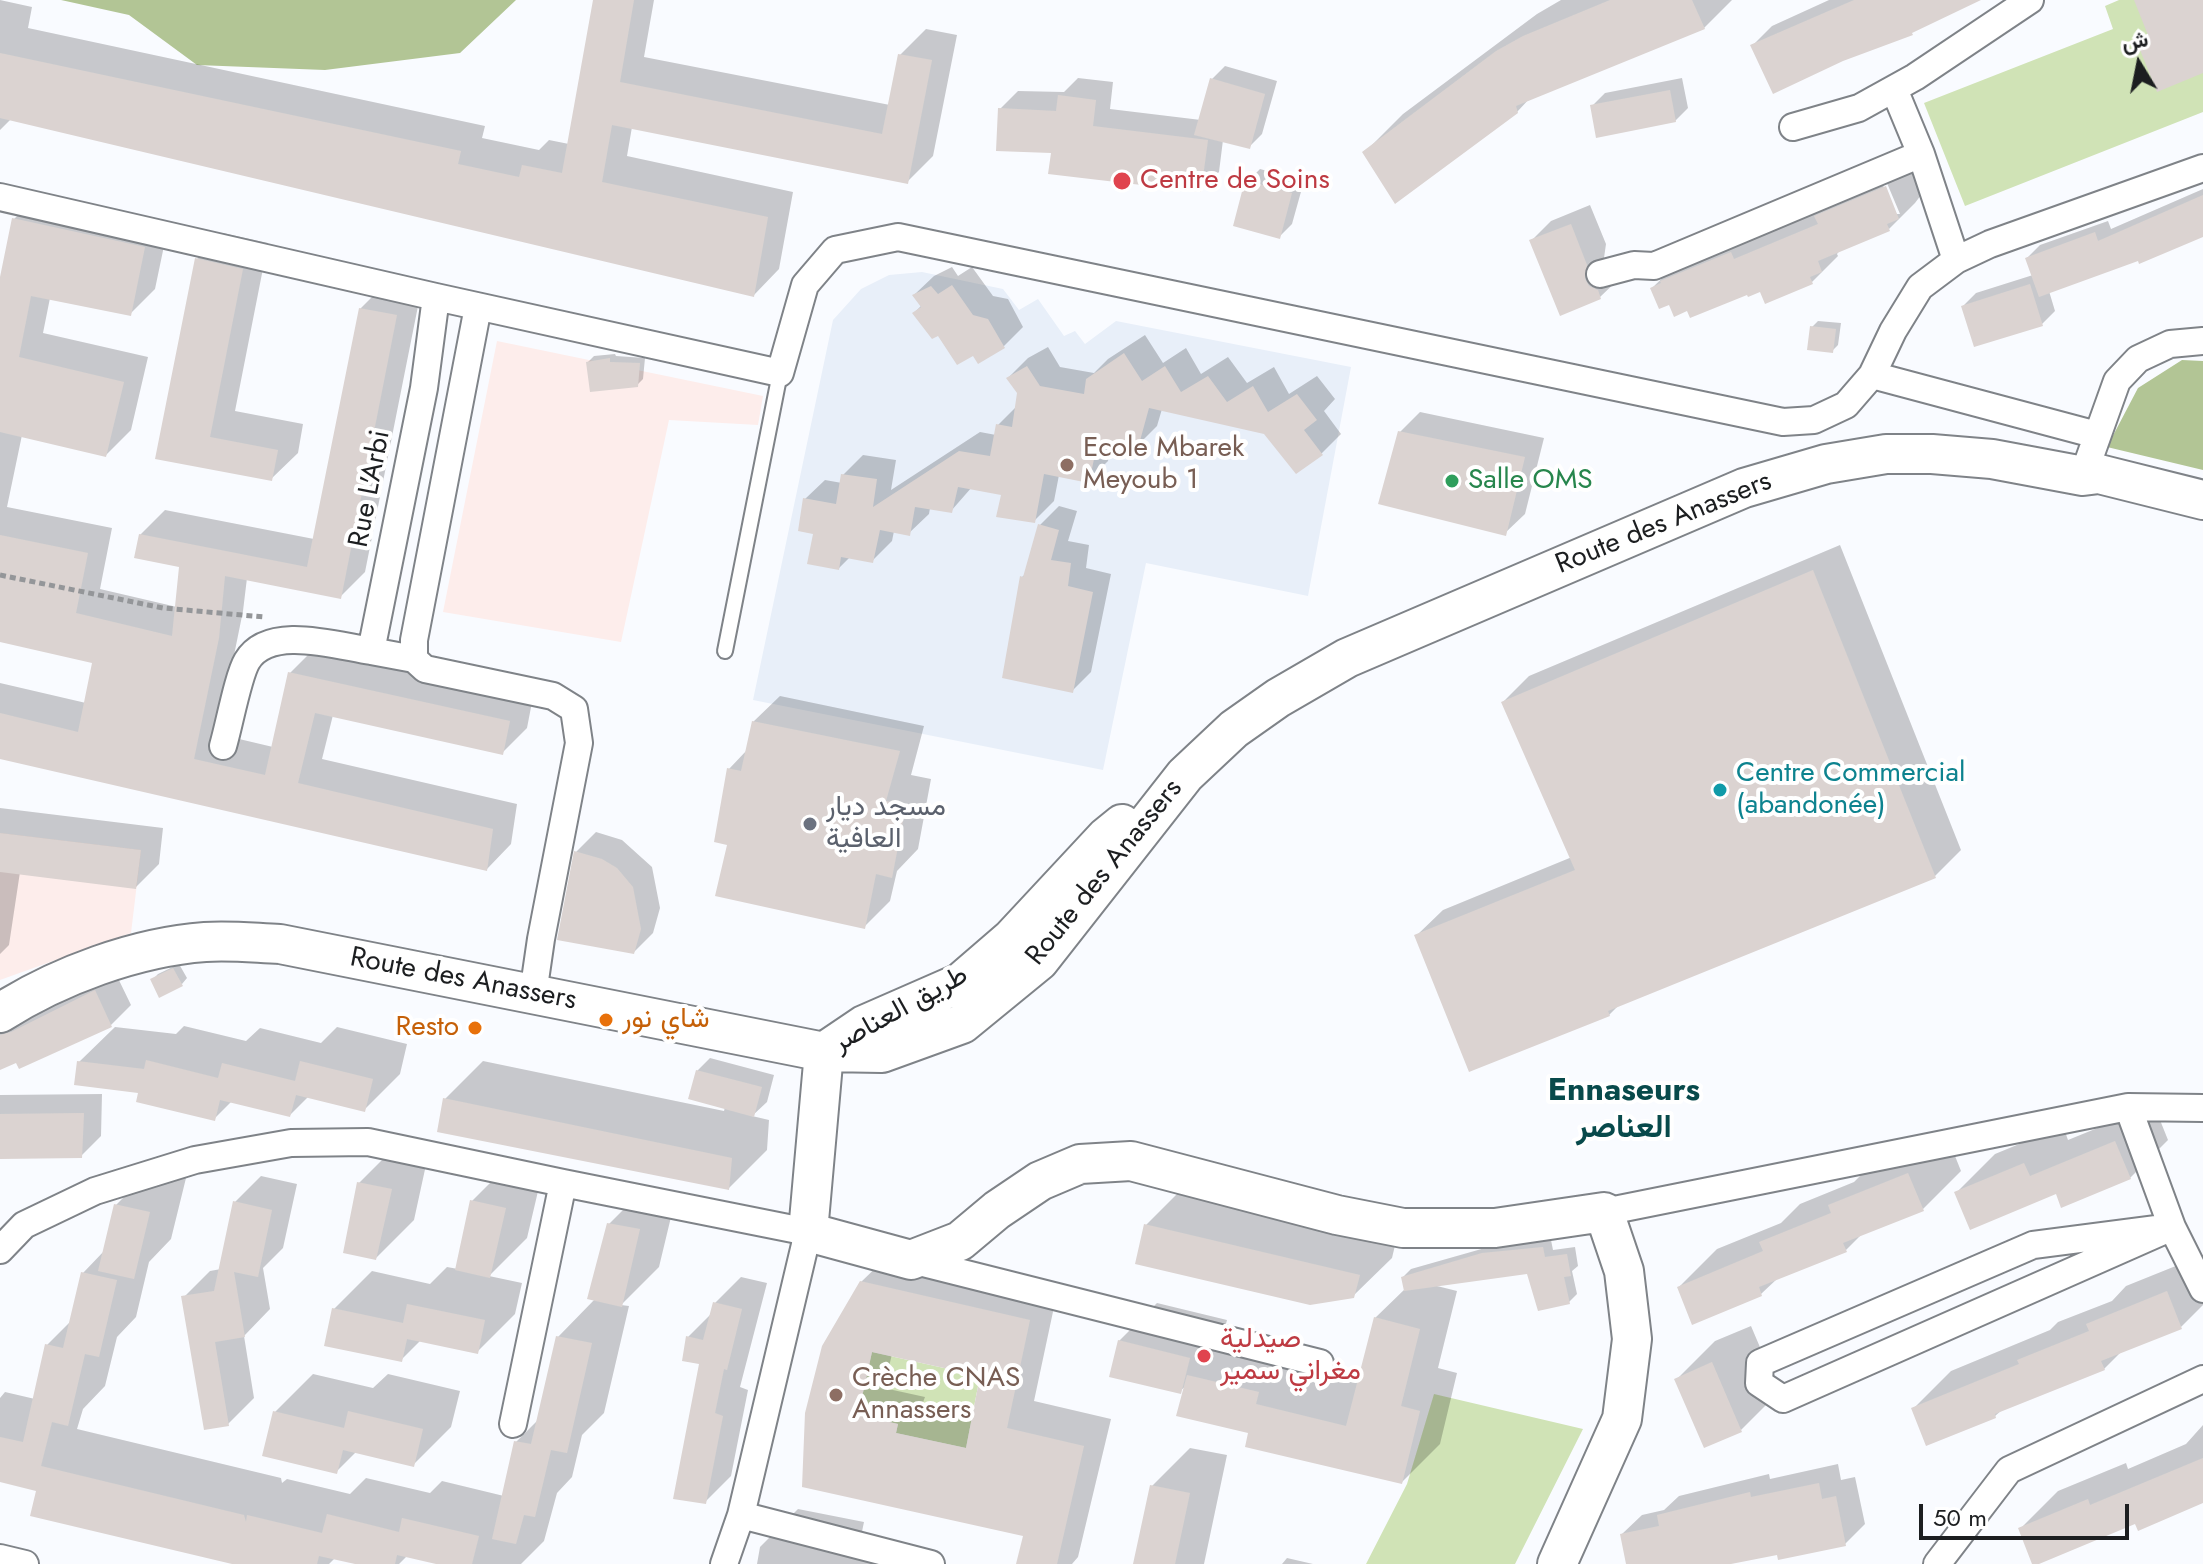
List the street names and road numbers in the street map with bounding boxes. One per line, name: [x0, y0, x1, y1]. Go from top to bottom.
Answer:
street label: Rue L'Arbi: [343, 428, 399, 550]
street label: Route des Anassers: [1551, 465, 1777, 583]
street label: Route des Anassers: [1020, 773, 1190, 973]
street label: Route des Anassers: [347, 942, 579, 1018]
street label: طريق العناصر: [828, 959, 974, 1061]

